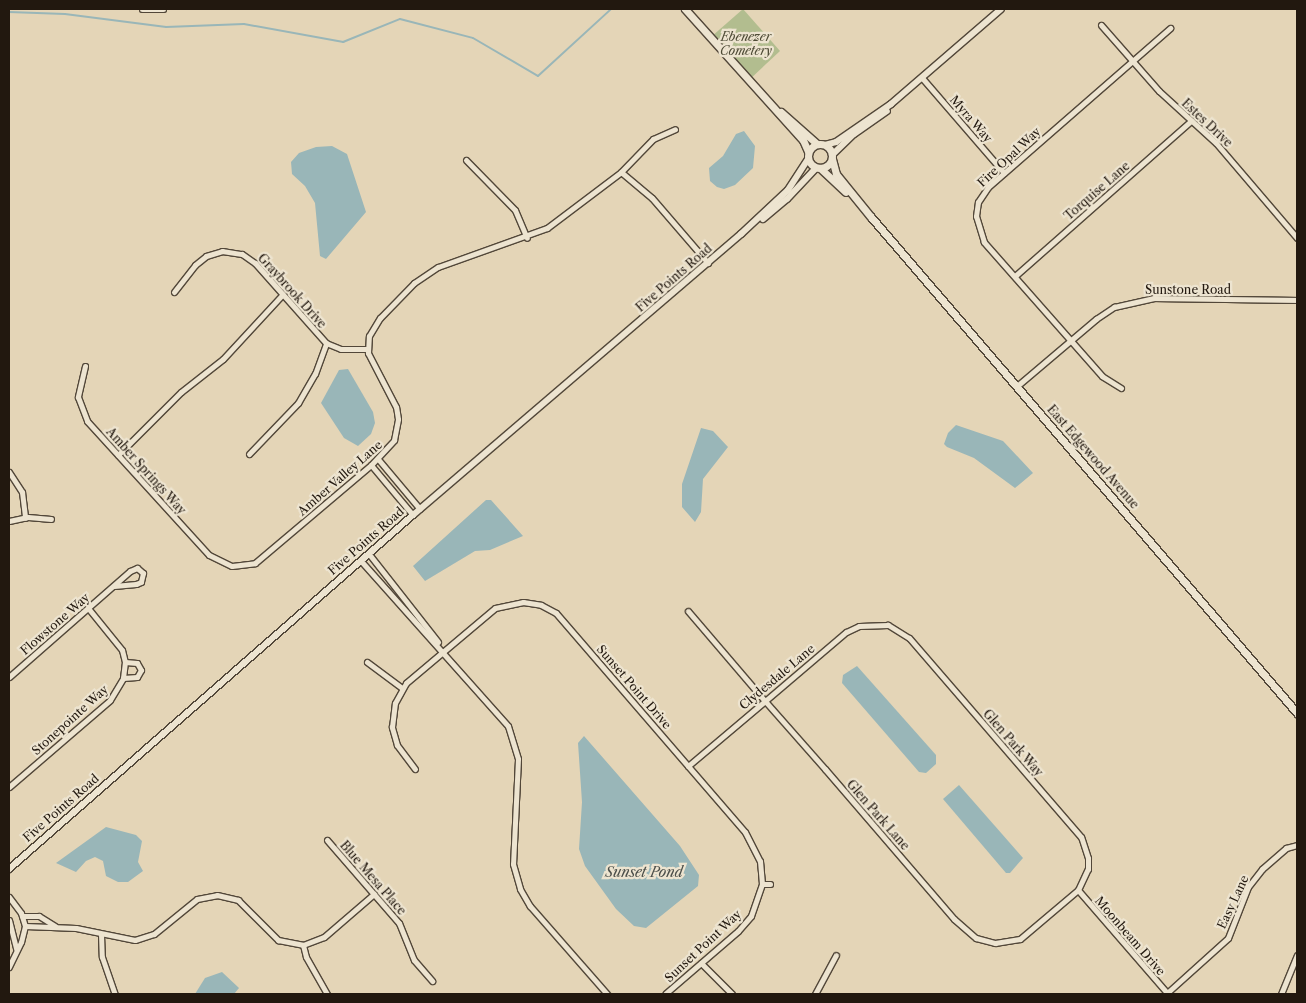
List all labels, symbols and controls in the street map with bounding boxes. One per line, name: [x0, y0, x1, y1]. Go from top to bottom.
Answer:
park label: Ebenezer Cometery: [720, 30, 772, 58]
street label: Myra Way: [947, 92, 995, 146]
street label: Estes Drive: [1179, 96, 1235, 150]
street label: Fire Opal Way: [974, 124, 1044, 190]
street label: Torquise Lane: [1061, 159, 1133, 223]
street label: Five Points Road: [633, 241, 715, 315]
street label: Graybrook Drive: [255, 251, 329, 331]
street label: Sunstone Road: [1145, 283, 1231, 297]
street label: East Edgewood Avenue: [1044, 402, 1142, 512]
street label: Amber Springs Way: [103, 424, 189, 518]
street label: Amber Valley Lane: [294, 437, 386, 519]
street label: Five Points Road: [325, 504, 407, 578]
street label: Flowstone Way: [17, 590, 93, 658]
street label: Clydesdale Lane: [736, 641, 818, 713]
street label: Sunset Point Drive: [594, 642, 674, 732]
street label: Stonepointe Way: [29, 682, 111, 758]
street label: Glen Park Way: [980, 706, 1046, 780]
street label: Five Points Road: [20, 771, 102, 845]
street label: Glen Park Lane: [844, 777, 912, 853]
street label: Blue Mesa Place: [337, 838, 409, 918]
water label: Sunset Pond: [605, 864, 683, 880]
street label: Easy Lane: [1214, 873, 1252, 931]
street label: Moonbeam Drive: [1092, 894, 1168, 978]
street label: Sunset Point Way: [662, 907, 744, 985]

